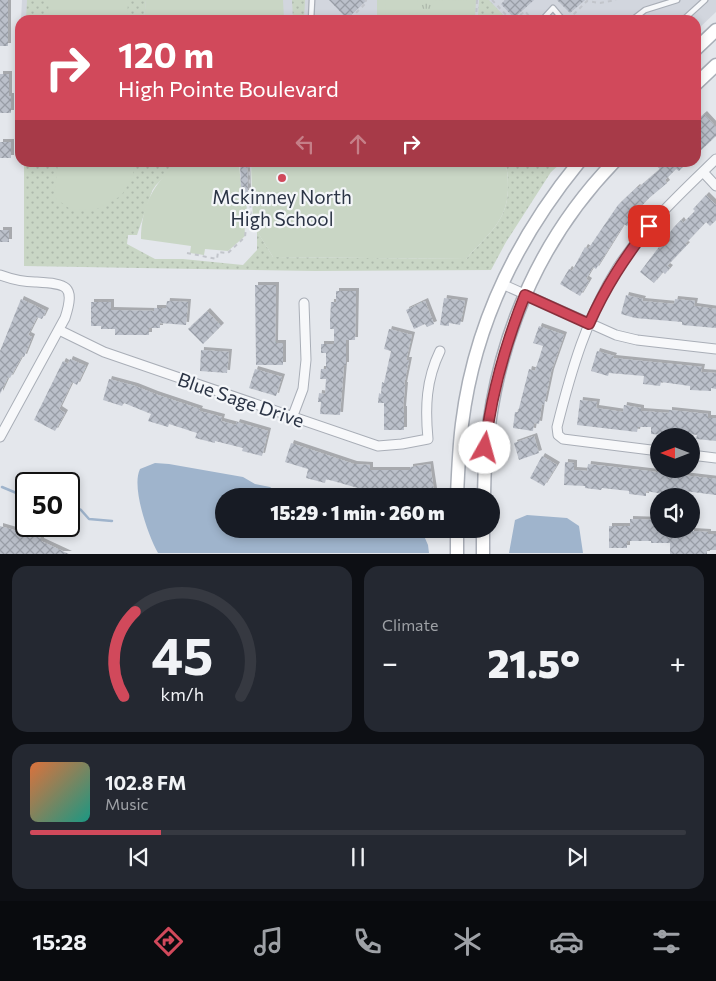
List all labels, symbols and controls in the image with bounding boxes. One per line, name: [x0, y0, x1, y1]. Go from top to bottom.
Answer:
text: 120 m: [118, 32, 214, 75]
icon: right: [35, 35, 100, 100]
text: High Pointe Boulevard: [118, 75, 339, 102]
icon: left: [291, 130, 319, 158]
icon: ahead: [344, 130, 372, 158]
icon: right: [397, 130, 425, 158]
marker: Mckinney North High School: [276, 172, 288, 184]
place label: Mckinney North High School: [212, 185, 352, 230]
pin: [628, 205, 670, 247]
icon: arrive: [635, 212, 663, 240]
street label: Blue Sage Drive: [175, 367, 307, 432]
position arrow: [458, 421, 510, 473]
north arrow: [650, 428, 700, 478]
map controls: [650, 428, 700, 538]
speed limit sign: 50: [15, 472, 80, 537]
button: sound: [650, 488, 700, 538]
text: 15:29 · 1 min · 260 m: [270, 501, 445, 524]
text: Climate: [382, 615, 438, 634]
text: 45: [151, 622, 213, 686]
text: 21.5°: [487, 639, 580, 686]
text: −: [382, 645, 398, 679]
text: +: [670, 645, 686, 679]
text: km/h: [160, 683, 204, 705]
text: 102.8 FM: [105, 771, 186, 794]
text: Music: [105, 794, 149, 813]
icon: previous: [125, 843, 153, 871]
icon: pause: [344, 843, 372, 871]
icon: next: [563, 843, 591, 871]
icon: directions: [151, 924, 186, 959]
icon: music: [251, 924, 286, 959]
icon: phone: [350, 924, 385, 959]
icon: climate: [450, 924, 485, 959]
icon: car: [549, 924, 584, 959]
icon: filters: [649, 924, 684, 959]
text: 15:28: [32, 928, 87, 955]

